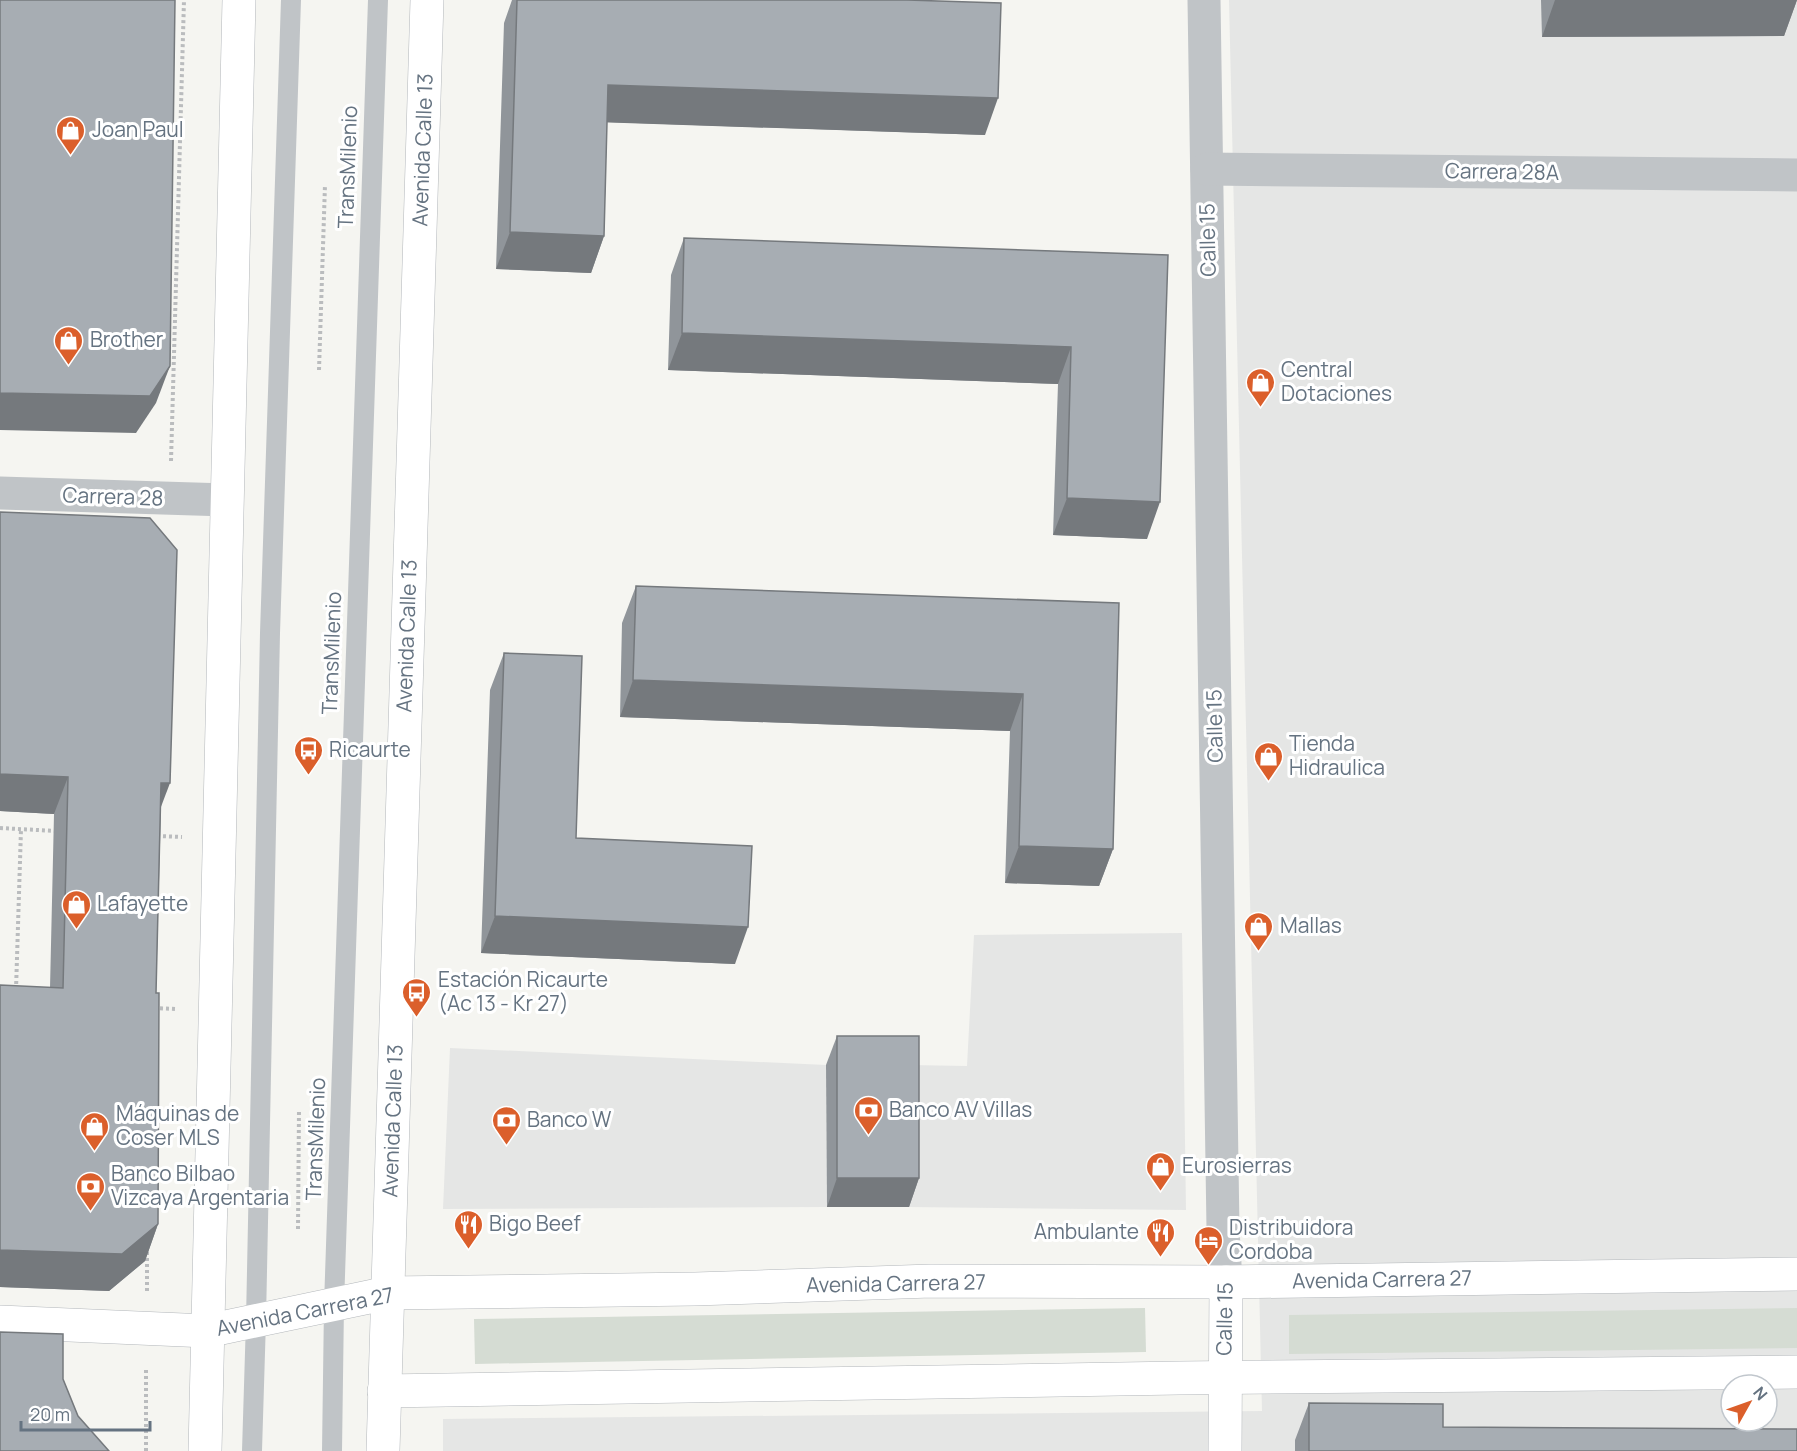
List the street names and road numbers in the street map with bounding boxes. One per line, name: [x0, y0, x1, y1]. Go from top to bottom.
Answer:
street label: Avenida Calle 13: [405, 73, 439, 227]
street label: TransMilenio: [331, 105, 363, 229]
street label: Carrera 28A: [1445, 156, 1559, 186]
street label: Calle 15: [1192, 203, 1222, 277]
street label: Carrera 28: [62, 480, 164, 512]
street label: Avenida Calle 13: [389, 559, 423, 713]
street label: TransMilenio: [315, 591, 347, 715]
street label: Calle 15: [1199, 689, 1229, 763]
street label: Avenida Calle 13: [375, 1044, 409, 1198]
street label: TransMilenio: [299, 1077, 331, 1201]
street label: Avenida Carrera 27: [1292, 1263, 1472, 1295]
street label: Avenida Carrera 27: [806, 1267, 986, 1299]
street label: Avenida Carrera 27: [214, 1280, 396, 1342]
street label: Calle 15: [1209, 1282, 1239, 1356]

